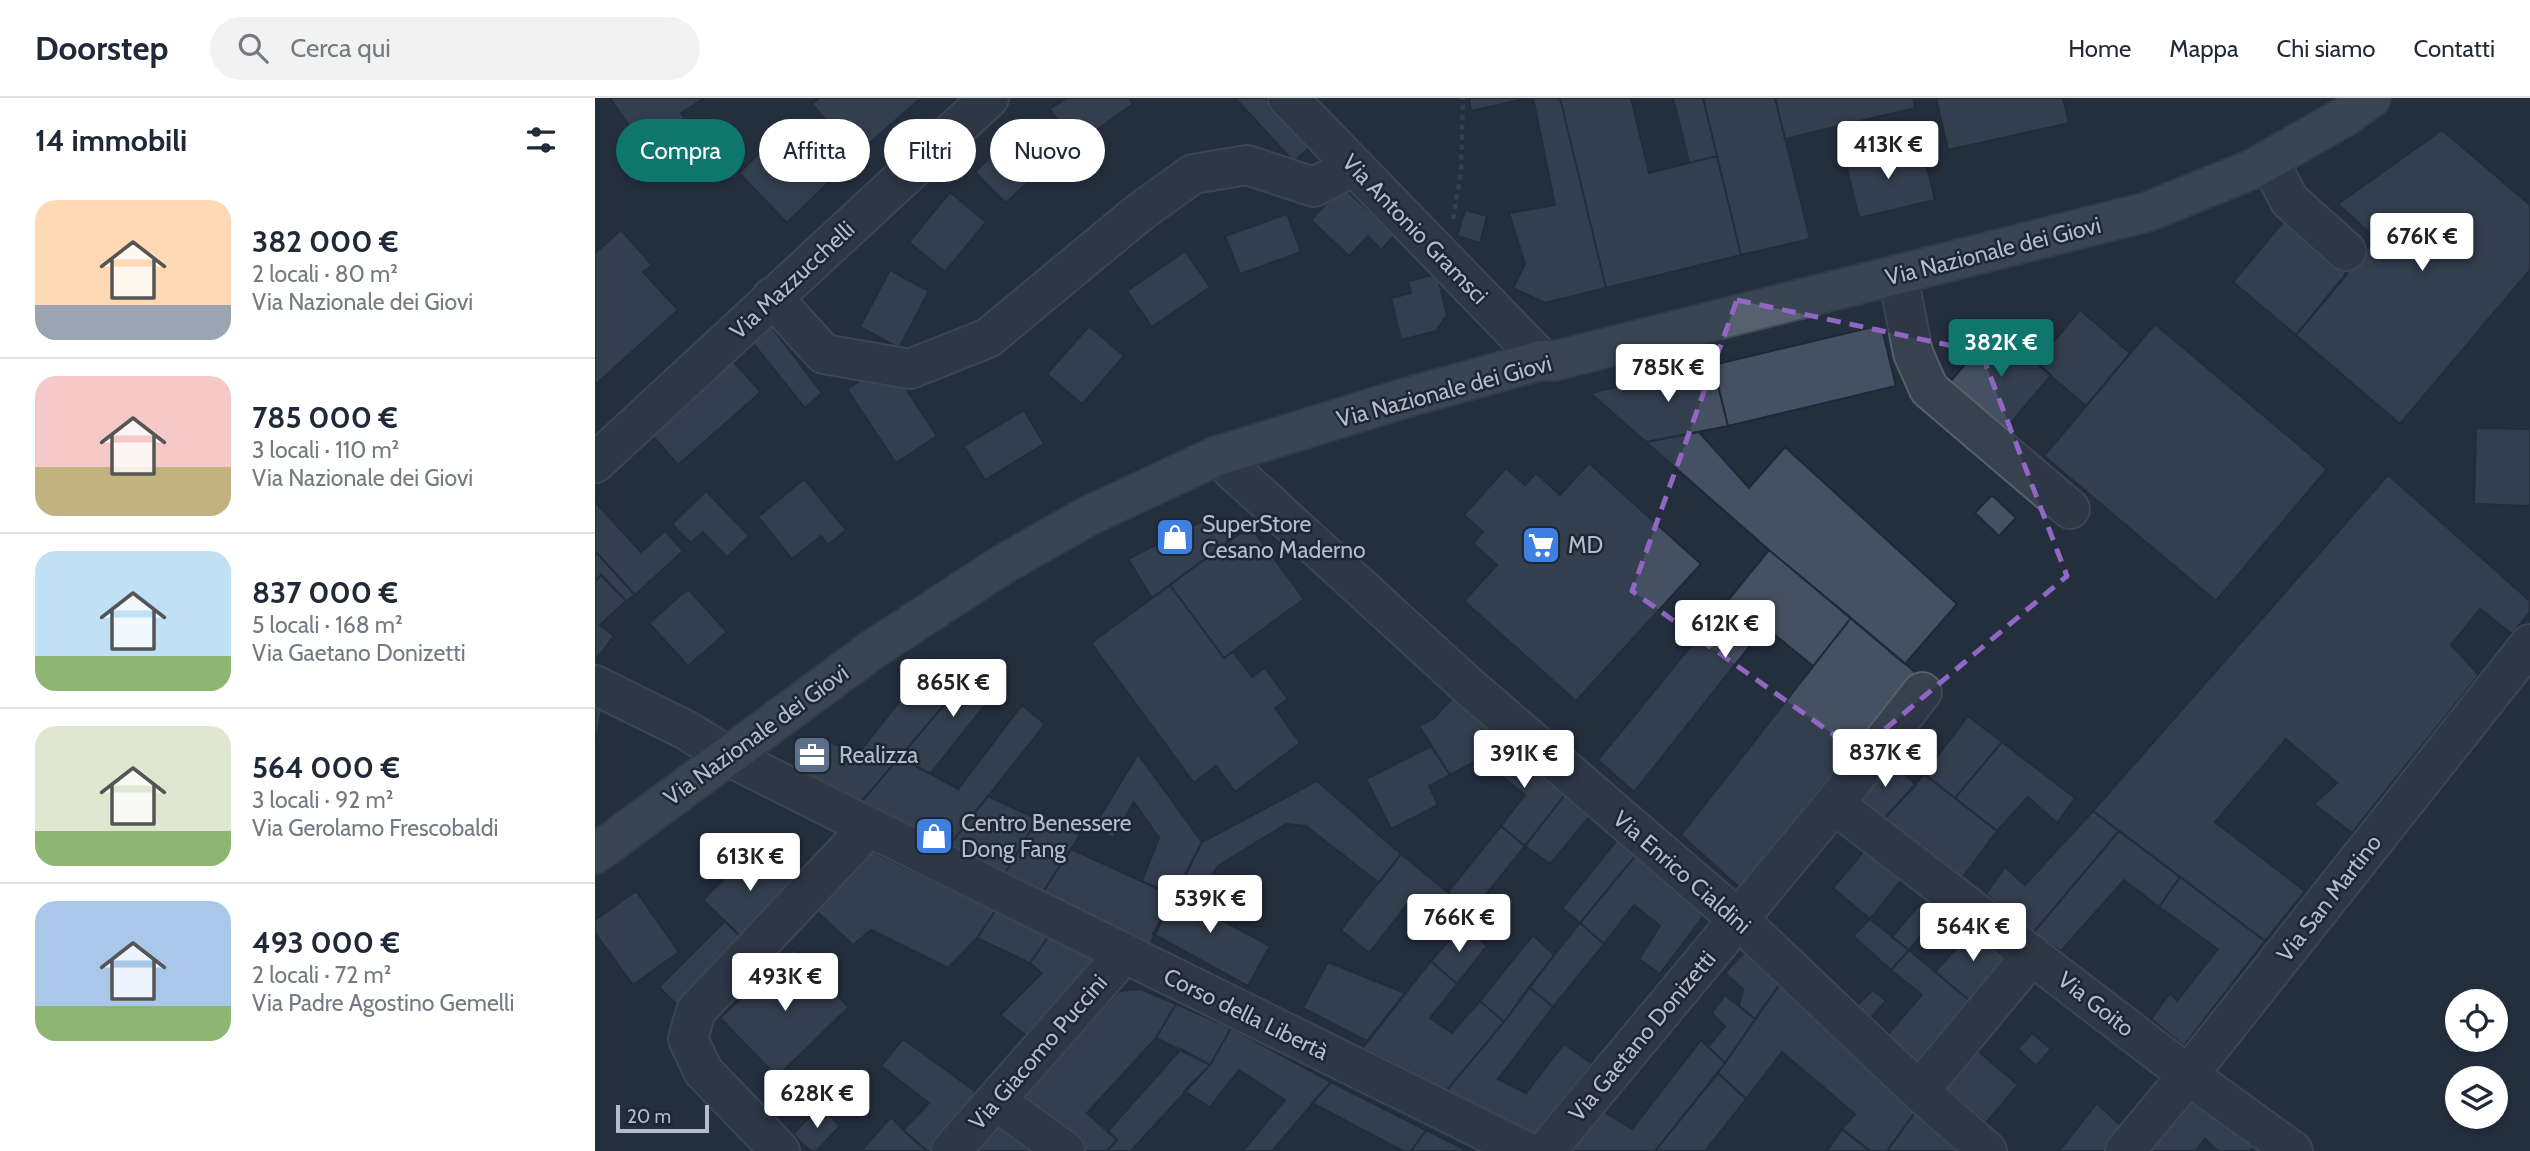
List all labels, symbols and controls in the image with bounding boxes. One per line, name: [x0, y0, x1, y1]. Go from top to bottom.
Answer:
search box: [210, 17, 700, 80]
text: Doorstep: [35, 28, 168, 68]
icon: search: [234, 29, 272, 67]
text: Cerca qui: [290, 32, 391, 64]
text: Home: [2068, 34, 2131, 63]
text: Mappa: [2169, 34, 2238, 63]
text: Chi siamo: [2276, 34, 2375, 63]
text: Contatti: [2413, 34, 2495, 63]
chip: Compra: [616, 119, 745, 182]
chip: Affitta: [759, 119, 870, 182]
chip: Filtri: [884, 119, 976, 182]
chip: Nuovo: [990, 119, 1105, 182]
icon: filters: [522, 121, 560, 159]
text: 14 immobili: [35, 122, 187, 159]
pin: 413K €: [1831, 122, 1945, 181]
text: 413K €: [1853, 130, 1923, 158]
street label: Via Antonio Gramsci: [1336, 148, 1494, 310]
street label: Via Nazionale dei Giovi: [1882, 211, 2104, 291]
pin: 676K €: [2365, 214, 2479, 273]
street label: Via Mazzucchelli: [724, 215, 860, 345]
text: 676K €: [2386, 222, 2458, 250]
text: 382 000 €: [252, 223, 398, 260]
icon: home: [91, 228, 175, 312]
text: 2 locali · 80 m²: [252, 260, 398, 288]
text: Via Nazionale dei Giovi: [252, 288, 473, 316]
pin: 382K €: [1944, 320, 2058, 379]
text: 382K €: [1965, 328, 2037, 356]
pin: 785K €: [1611, 344, 1725, 404]
street label: Via Nazionale dei Giovi: [1334, 349, 1554, 433]
text: 785K €: [1632, 353, 1704, 381]
text: 785 000 €: [252, 399, 398, 436]
icon: home: [91, 404, 175, 488]
text: 3 locali · 110 m²: [252, 436, 399, 464]
text: Via Nazionale dei Giovi: [252, 464, 473, 492]
place label: SuperStore Cesano Maderno: [1202, 510, 1366, 564]
shop icon: SuperStore Cesano Maderno: [1154, 516, 1196, 558]
supermarket icon: MD: [1520, 524, 1562, 566]
place label: MD: [1568, 531, 1603, 559]
text: 837 000 €: [252, 574, 398, 611]
icon: home: [91, 579, 175, 663]
pin: 612K €: [1668, 601, 1782, 660]
text: 612K €: [1691, 609, 1759, 637]
text: 5 locali · 168 m²: [252, 611, 403, 639]
text: Via Gaetano Donizetti: [252, 639, 466, 667]
street label: Via Nazionale dei Giovi: [658, 659, 854, 811]
pin: 865K €: [896, 660, 1010, 719]
text: 865K €: [916, 668, 990, 696]
pin: 391K €: [1467, 730, 1581, 790]
pin: 837K €: [1828, 730, 1942, 789]
office icon: Realizza: [791, 734, 833, 776]
text: 837K €: [1849, 738, 1921, 766]
text: 391K €: [1490, 739, 1558, 767]
place label: Realizza: [839, 741, 918, 769]
text: 564 000 €: [252, 749, 400, 786]
icon: home: [91, 754, 175, 838]
text: 3 locali · 92 m²: [252, 786, 393, 814]
street label: Via Enrico Cialdini: [1607, 805, 1757, 939]
place label: Centro Benessere Dong Fang: [961, 809, 1132, 863]
text: Via Gerolamo Frescobaldi: [252, 814, 498, 842]
shop icon: Centro Benessere Dong Fang: [913, 815, 955, 857]
street label: Via San Martino: [2271, 829, 2387, 967]
pin: 613K €: [693, 834, 807, 893]
text: 613K €: [716, 842, 784, 870]
pin: 539K €: [1153, 876, 1267, 935]
text: 539K €: [1174, 884, 1246, 912]
pin: 766K €: [1402, 894, 1516, 954]
text: 766K €: [1423, 903, 1495, 931]
pin: 564K €: [1916, 904, 2030, 963]
text: 564K €: [1936, 912, 2010, 940]
text: 493 000 €: [252, 924, 400, 961]
icon: home: [91, 929, 175, 1013]
street label: Via Gaetano Donizetti: [1563, 945, 1721, 1127]
pin: 493K €: [728, 954, 842, 1013]
text: 2 locali · 72 m²: [252, 961, 391, 989]
text: 493K €: [748, 962, 822, 990]
street label: Corso della Libertà: [1159, 962, 1333, 1066]
street label: Via Goito: [2052, 965, 2140, 1043]
street label: Via Giacomo Puccini: [963, 969, 1113, 1135]
text: Via Padre Agostino Gemelli: [252, 989, 514, 1017]
map controls: [2445, 989, 2508, 1129]
button: locate: [2445, 989, 2508, 1052]
button: layers: [2445, 1066, 2508, 1129]
pin: 628K €: [760, 1070, 874, 1130]
text: 628K €: [780, 1079, 854, 1107]
scale bar: [616, 1102, 709, 1134]
text: 20 m: [627, 1105, 671, 1128]

